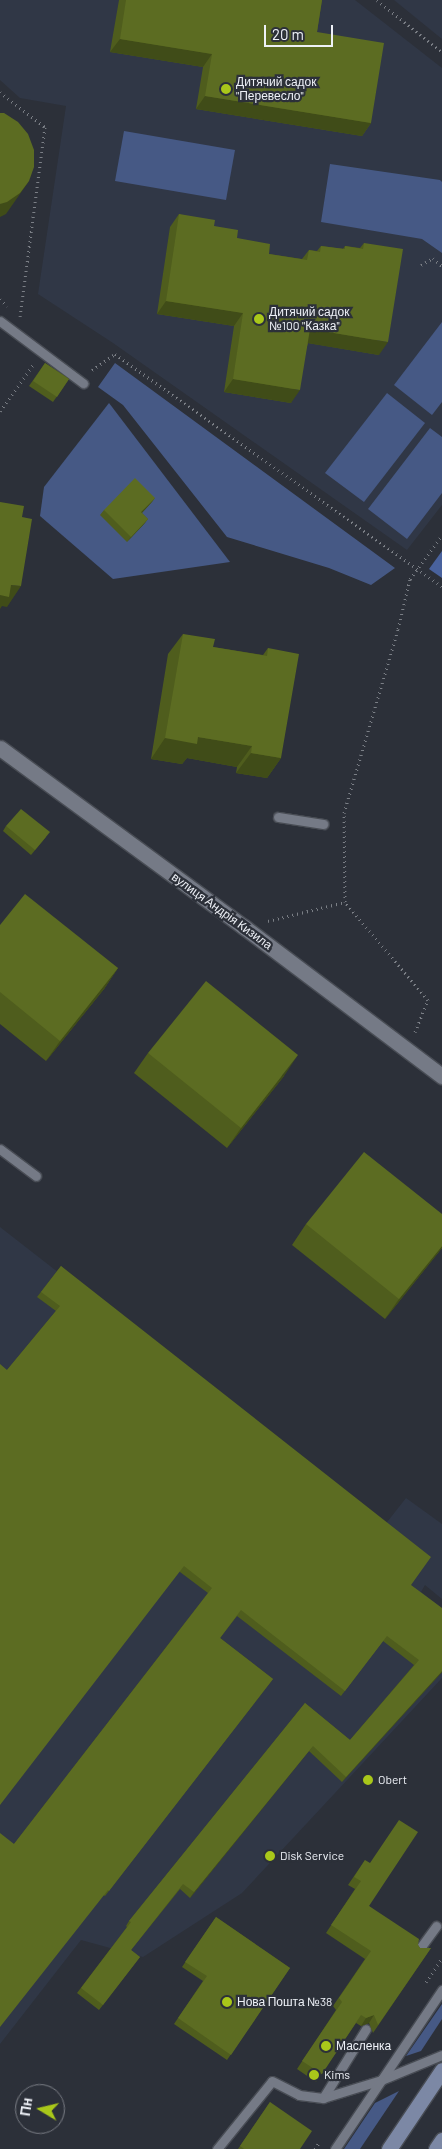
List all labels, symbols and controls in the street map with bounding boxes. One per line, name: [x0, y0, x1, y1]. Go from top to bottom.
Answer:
scale bar: [267, 15, 336, 47]
text: 20 m: [272, 25, 304, 43]
place label: Дитячий садок "Перевесло": [236, 75, 316, 103]
marker: Дитячий садок "Перевесло": [220, 83, 232, 95]
place label: Дитячий садок №100 "Казка": [269, 305, 349, 333]
marker: Дитячий садок №100 "Казка": [253, 313, 265, 325]
street label: вулиця Андрія Кизила: [169, 870, 275, 952]
place label: Obert: [378, 1773, 407, 1787]
marker: Obert: [362, 1774, 374, 1786]
place label: Disk Service: [280, 1849, 344, 1863]
marker: Disk Service: [264, 1850, 276, 1862]
place label: Нова Пошта №38: [237, 1995, 332, 2009]
marker: Нова Пошта №38: [221, 1996, 233, 2008]
place label: Масленка: [336, 2039, 391, 2053]
marker: Масленка: [320, 2040, 332, 2052]
place label: Kims: [324, 2068, 350, 2082]
marker: Kims: [308, 2069, 320, 2081]
north arrow: [15, 2084, 65, 2134]
text: Пн: [16, 2096, 36, 2117]

